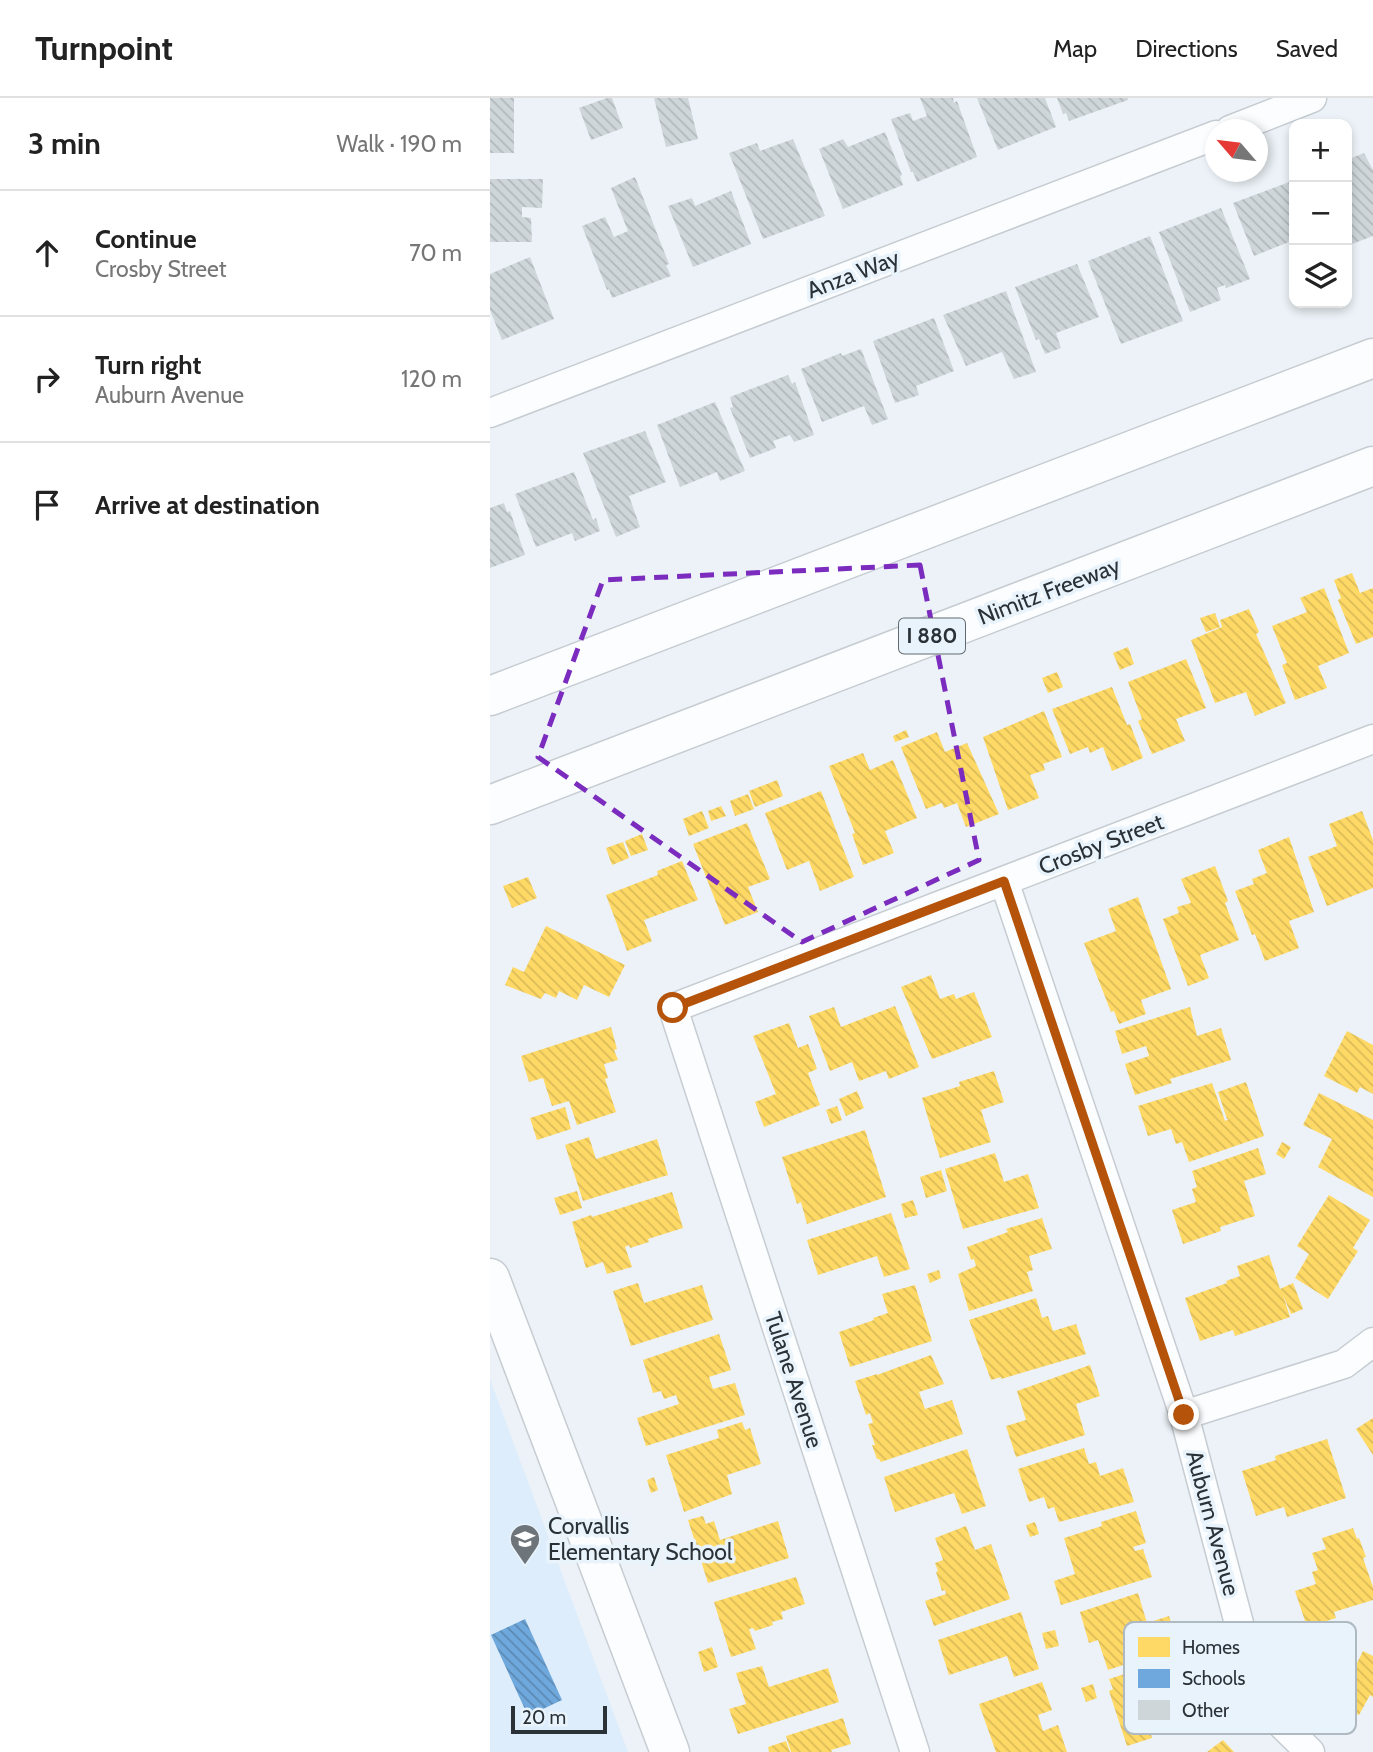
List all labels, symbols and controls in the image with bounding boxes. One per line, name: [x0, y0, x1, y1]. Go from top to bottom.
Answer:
text: Turnpoint: [35, 28, 173, 68]
text: Map: [1053, 34, 1097, 63]
text: Directions: [1135, 34, 1238, 63]
text: Saved: [1276, 34, 1338, 63]
north arrow: [1205, 119, 1268, 182]
map controls: [1289, 119, 1352, 308]
button: +: [1289, 119, 1352, 182]
text: 3 min: [28, 125, 101, 162]
text: Walk · 190 m: [337, 130, 462, 158]
button: −: [1289, 182, 1352, 245]
text: Continue: [95, 223, 197, 255]
icon: ahead: [28, 234, 66, 272]
text: 70 m: [409, 239, 462, 267]
street label: Anza Way: [803, 243, 904, 304]
button: layers: [1289, 245, 1352, 308]
text: Crosby Street: [95, 255, 227, 283]
text: Turn right: [95, 349, 201, 381]
icon: right: [28, 360, 66, 398]
text: 120 m: [401, 365, 462, 393]
text: Auburn Avenue: [95, 381, 244, 409]
icon: arrive: [28, 486, 66, 524]
text: Arrive at destination: [95, 489, 320, 521]
street label: Nimitz Freeway: [974, 551, 1124, 631]
road number: I 880: [899, 618, 965, 654]
street label: Crosby Street: [1035, 807, 1168, 881]
route start: [657, 992, 688, 1023]
street label: Tulane Avenue: [759, 1308, 829, 1452]
route end: [1168, 1399, 1199, 1430]
street label: Auburn Avenue: [1180, 1447, 1246, 1599]
place label: Corvallis Elementary School: [548, 1512, 733, 1566]
school or university icon: Corvallis Elementary School: [508, 1522, 542, 1566]
legend: [1124, 1622, 1356, 1734]
text: Homes: [1182, 1636, 1240, 1659]
text: Schools: [1182, 1667, 1245, 1690]
text: Other: [1182, 1699, 1229, 1722]
scale bar: [511, 1703, 607, 1735]
text: 20 m: [522, 1706, 566, 1729]

